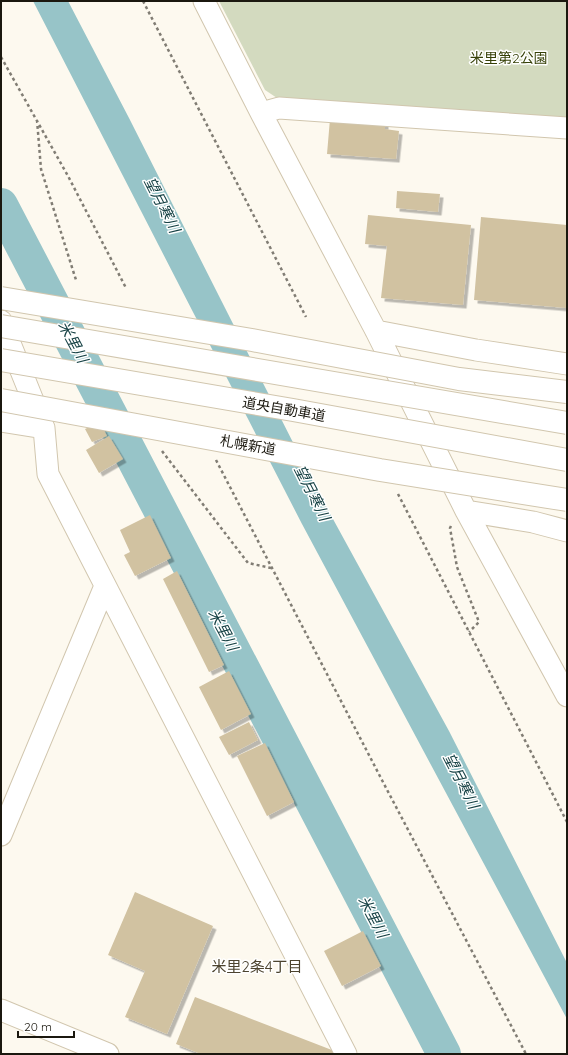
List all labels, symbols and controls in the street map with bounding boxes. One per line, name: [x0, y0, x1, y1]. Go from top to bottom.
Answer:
park label: 米里第2公園: [470, 49, 548, 67]
water label: 望月寒川: [140, 174, 185, 238]
water label: 米里川: [54, 317, 93, 368]
street label: 道央自動車道: [241, 393, 327, 425]
street label: 札幌新道: [219, 431, 277, 459]
water label: 望月寒川: [290, 462, 335, 526]
water label: 米里川: [204, 605, 243, 656]
water label: 望月寒川: [439, 750, 484, 814]
water label: 米里川: [354, 892, 393, 943]
district label: 米里2条4丁目: [211, 957, 303, 976]
scale bar: [18, 1013, 74, 1039]
text: 20 m: [24, 1019, 52, 1034]

